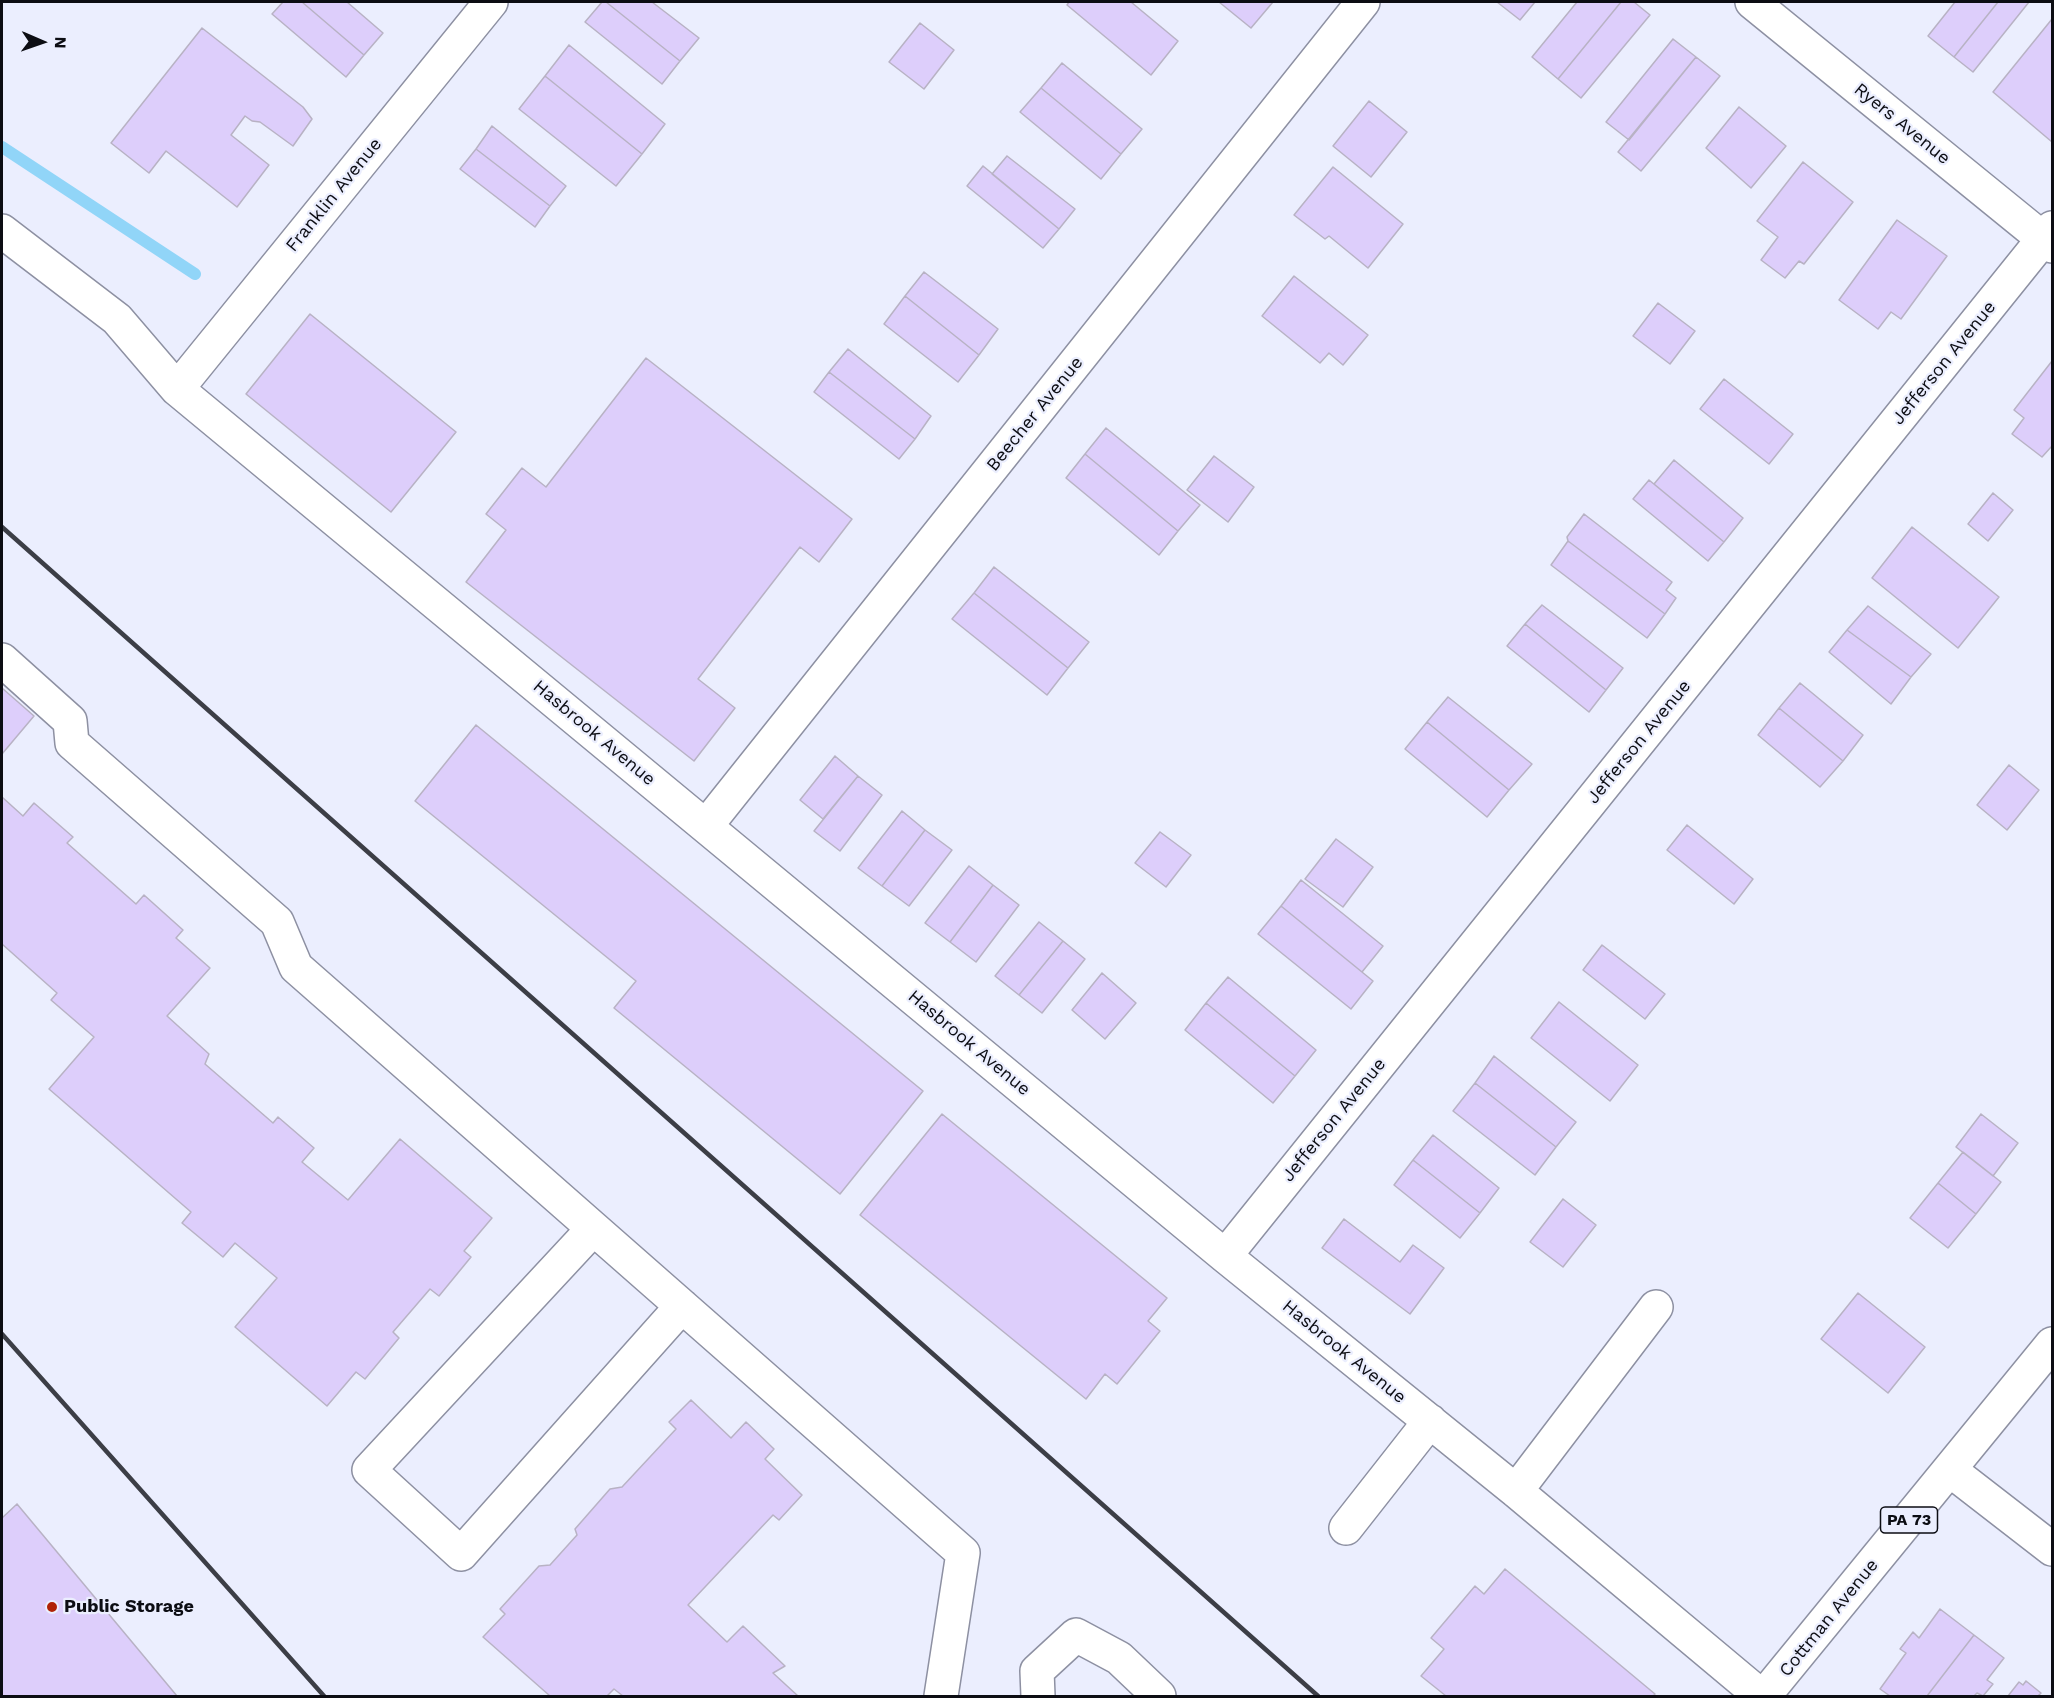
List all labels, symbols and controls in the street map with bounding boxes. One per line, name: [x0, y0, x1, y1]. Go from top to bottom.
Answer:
north arrow: [12, 12, 72, 72]
text: N: [51, 36, 70, 49]
street label: Ryers Avenue: [1850, 79, 1954, 169]
street label: Franklin Avenue: [282, 134, 386, 256]
street label: Jefferson Avenue: [1888, 297, 2000, 429]
street label: Beecher Avenue: [982, 352, 1088, 476]
street label: Hasbrook Avenue: [529, 676, 659, 790]
street label: Jefferson Avenue: [1583, 676, 1695, 808]
street label: Hasbrook Avenue: [904, 986, 1034, 1100]
street label: Jefferson Avenue: [1278, 1054, 1390, 1186]
street label: Hasbrook Avenue: [1278, 1296, 1410, 1408]
road number: PA 73: [1880, 1507, 1938, 1533]
street label: Cottman Avenue: [1775, 1555, 1883, 1681]
place label: Public Storage: [64, 1596, 194, 1618]
marker: Public Storage: [45, 1600, 59, 1614]

